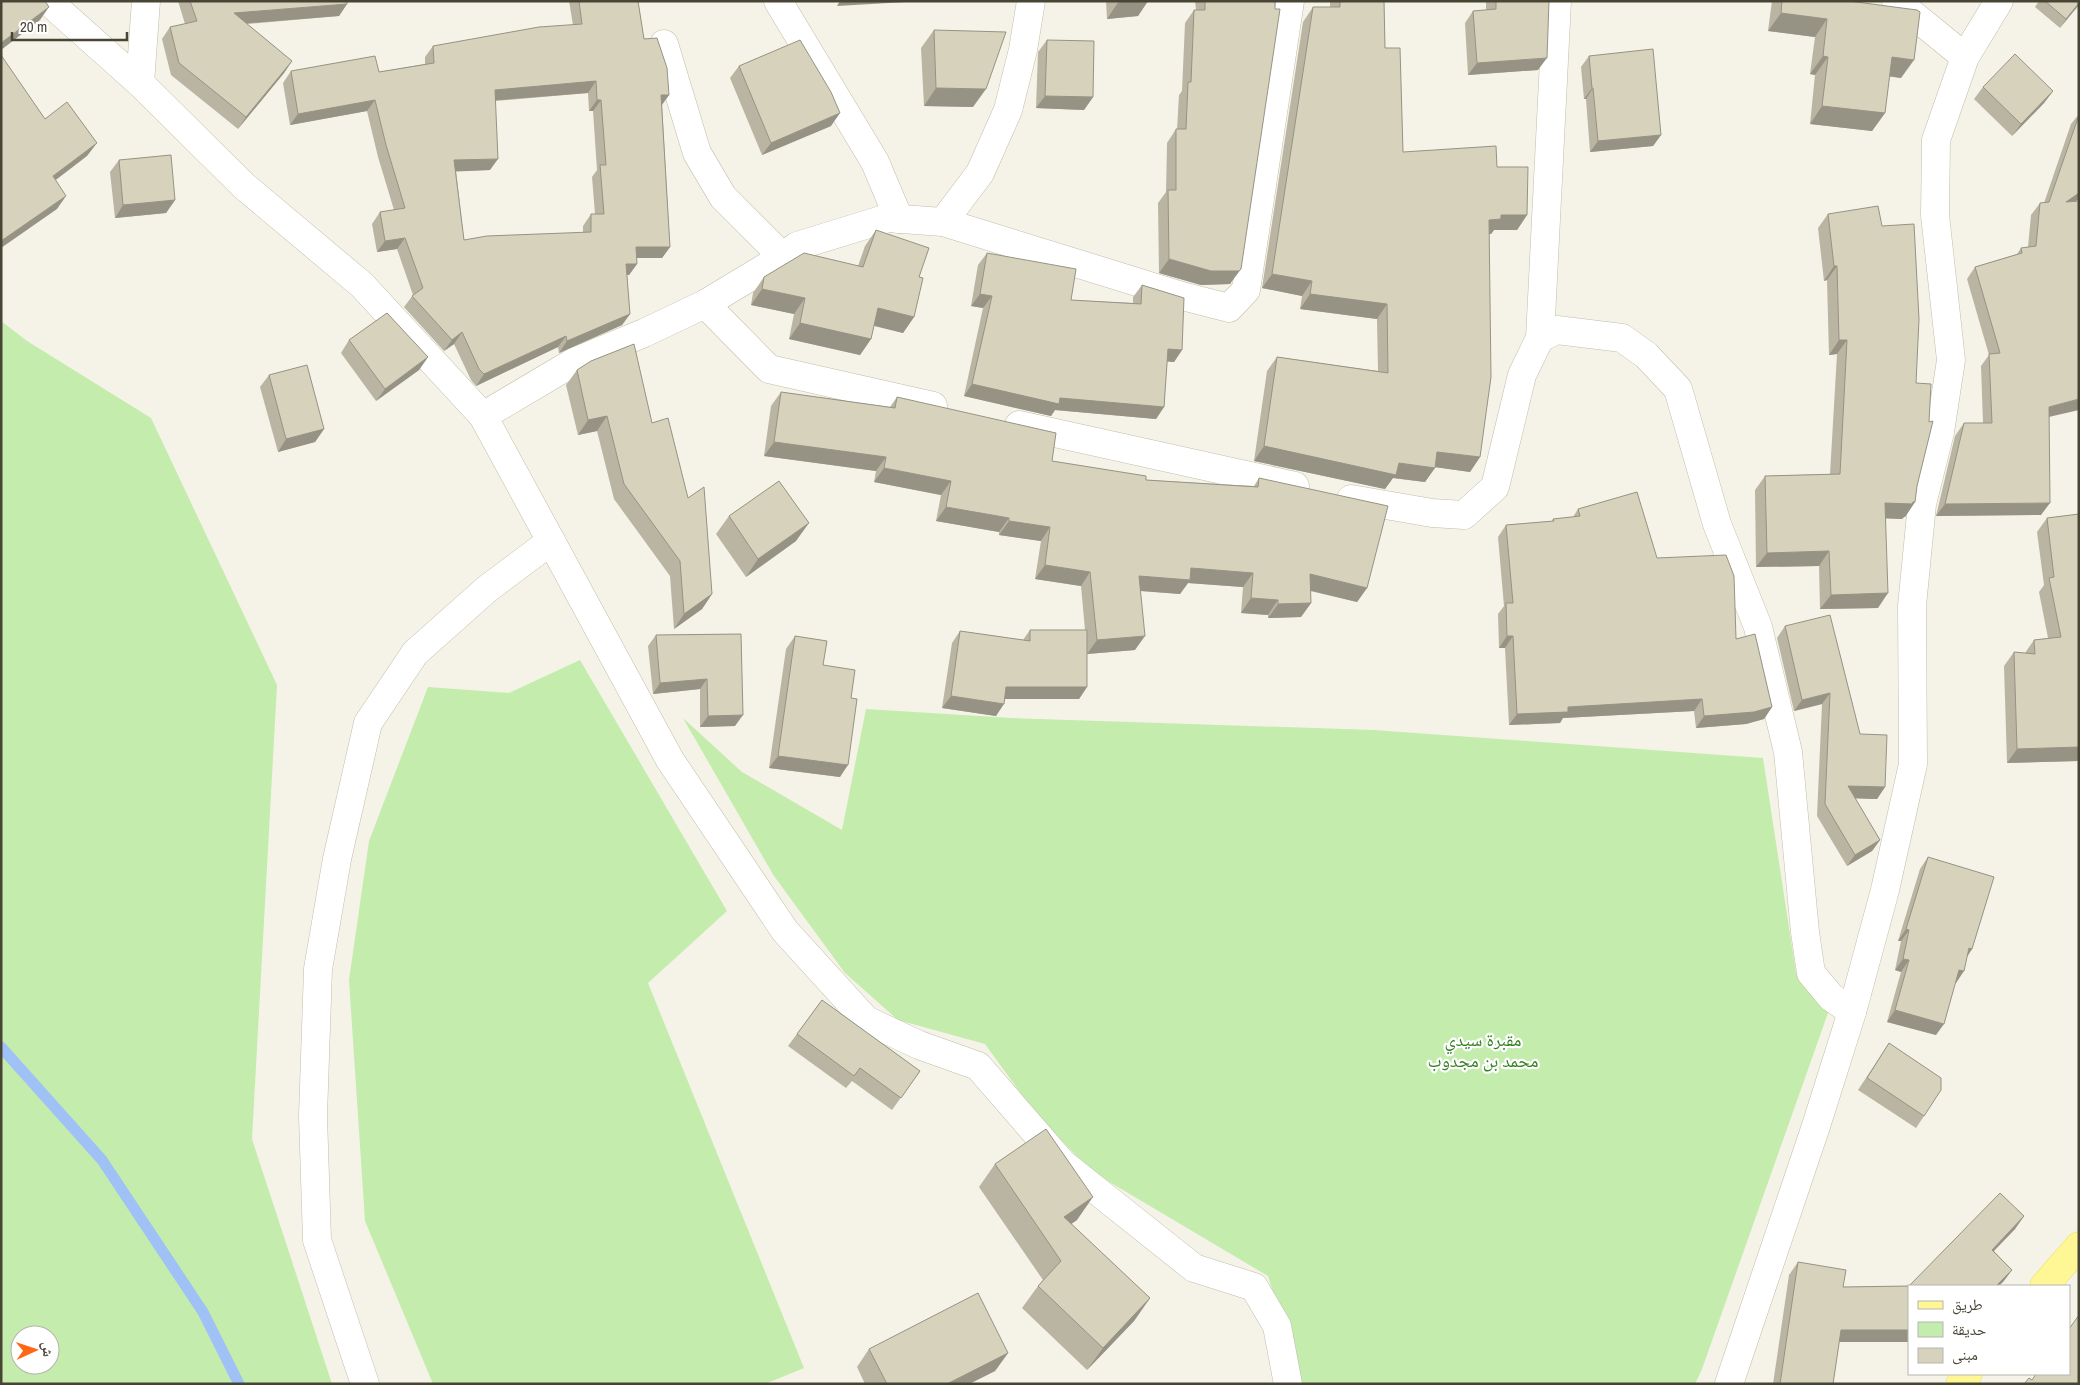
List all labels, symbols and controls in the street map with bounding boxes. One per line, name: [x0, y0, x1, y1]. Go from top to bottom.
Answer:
scale bar: [12, 10, 128, 42]
text: 20 m: [20, 16, 47, 37]
park label: مقبرة سيدي محمد بن مجدوب: [1428, 1027, 1538, 1073]
legend: [1908, 1285, 2070, 1375]
text: طريق: [1952, 1294, 1983, 1315]
text: حديقة: [1952, 1319, 1987, 1340]
north arrow: [10, 1325, 60, 1375]
text: ش: [39, 1341, 57, 1357]
text: مبنى: [1952, 1344, 1978, 1365]

